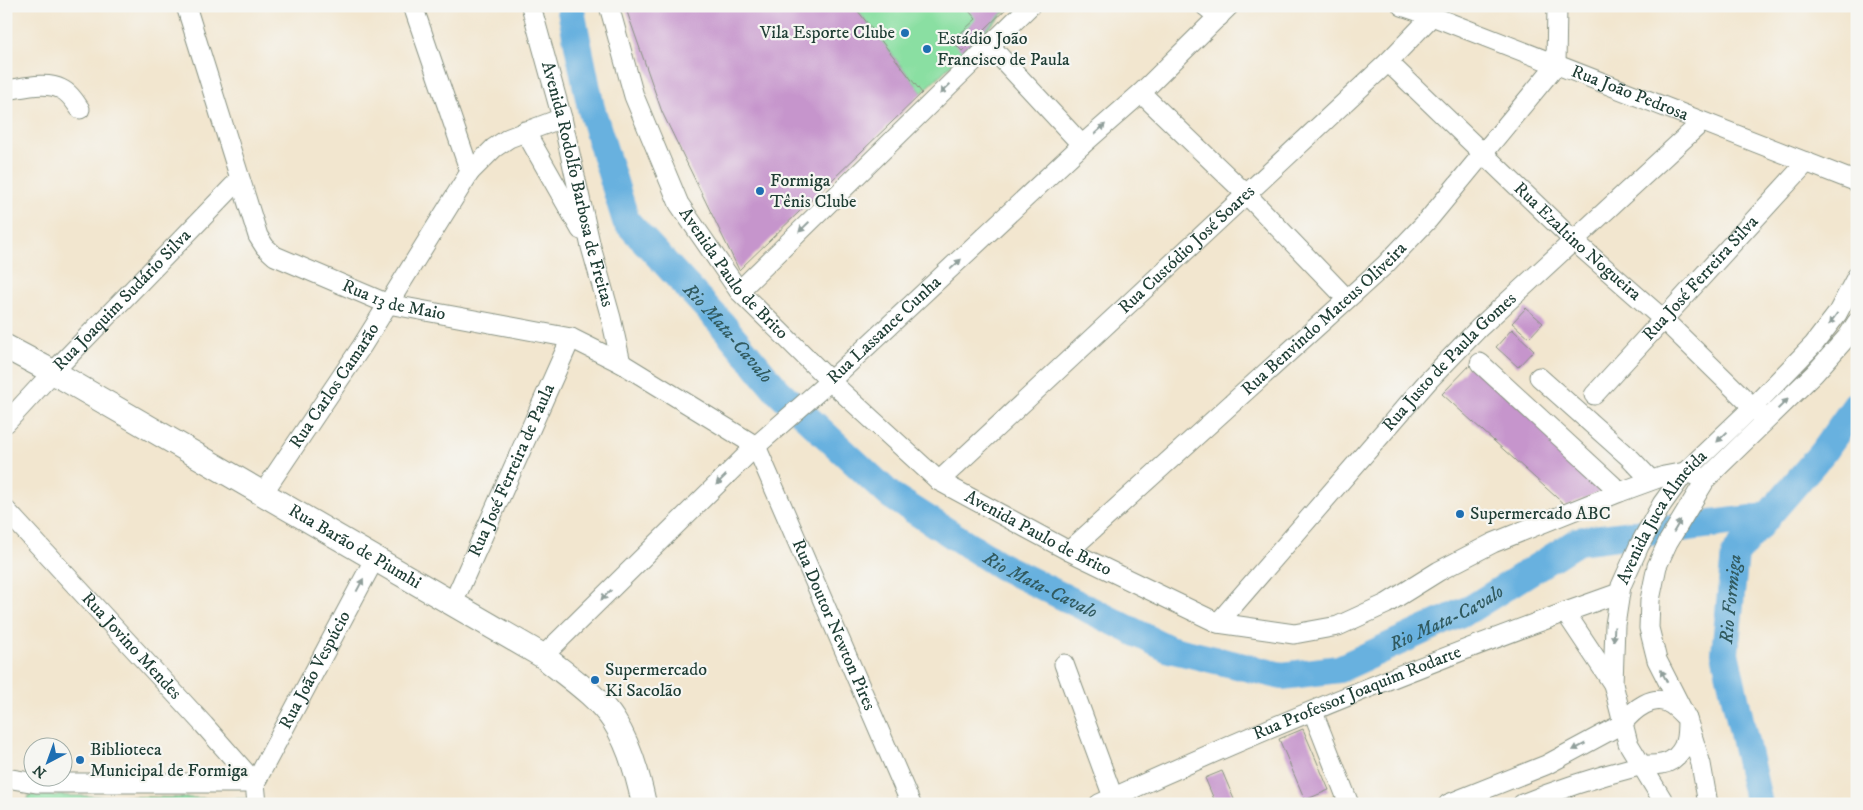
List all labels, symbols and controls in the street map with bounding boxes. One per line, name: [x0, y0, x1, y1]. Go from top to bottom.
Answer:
place label: Vila Esporte Clube: [759, 22, 895, 44]
marker: Vila Esporte Clube: [899, 27, 911, 39]
place label: Estádio João Francisco de Paula: [937, 28, 1070, 71]
marker: Estádio João Francisco de Paula: [921, 43, 933, 55]
street label: Avenida Rodolfo Barbosa de Freitas: [536, 59, 618, 309]
street label: Rua João Pedrosa: [1568, 60, 1692, 126]
one-way arrow: [939, 83, 951, 95]
one-way arrow: [1094, 124, 1106, 135]
place label: Formiga Tênis Clube: [770, 170, 856, 213]
street label: Rua Ezaltino Nogueira: [1509, 178, 1646, 306]
street label: Rua Custódio José Soares: [1114, 181, 1260, 319]
marker: Formiga Tênis Clube: [754, 185, 766, 197]
street label: Avenida Paulo de Brito: [674, 204, 793, 344]
street label: Rua José Ferreira Silva: [1638, 211, 1764, 346]
one-way arrow: [798, 221, 810, 233]
street label: Rua Joaquim Sudário Silva: [49, 225, 196, 376]
street label: Rua Benvindo Mateus Oliveira: [1237, 237, 1412, 400]
one-way arrow: [949, 258, 961, 270]
street label: Rua Lassance Cunha: [823, 271, 946, 389]
street label: Rua 13 de Maio: [339, 275, 448, 326]
water label: Rio Mata-Cavalo: [678, 278, 778, 388]
street label: Rua Justo de Paula Gomes: [1378, 288, 1521, 436]
one-way arrow: [1828, 312, 1838, 326]
street label: Rua Carlos Camarão: [285, 319, 385, 453]
street label: Rua José Ferreira de Paula: [464, 380, 560, 560]
one-way arrow: [1777, 398, 1789, 410]
one-way arrow: [1716, 431, 1728, 443]
street label: Avenida Juca Almeida: [1612, 445, 1712, 588]
one-way arrow: [716, 474, 728, 486]
street label: Avenida Paulo de Brito: [961, 486, 1115, 581]
street label: Rua Barão de Piumhi: [284, 500, 425, 594]
place label: Supermercado ABC: [1470, 503, 1611, 525]
marker: Supermercado ABC: [1454, 508, 1466, 520]
one-way arrow: [1673, 520, 1682, 533]
street label: Rua Doutor Newton Pires: [787, 536, 880, 714]
water label: Rio Mata-Cavalo: [978, 546, 1101, 623]
water label: Rio Formiga: [1714, 553, 1746, 646]
one-way arrow: [356, 578, 364, 593]
water label: Rio Mata-Cavalo: [1384, 580, 1508, 656]
street label: Rua Jovino Mendes: [77, 588, 186, 704]
one-way arrow: [600, 588, 612, 600]
street label: Rua João Vespúcio: [275, 607, 356, 733]
one-way arrow: [1610, 627, 1618, 643]
street label: Rua Professor Joaquim Rodarte: [1250, 641, 1464, 745]
place label: Supermercado Ki Sacolão: [605, 659, 707, 702]
one-way arrow: [1660, 668, 1668, 683]
marker: Supermercado Ki Sacolão: [589, 674, 601, 686]
north arrow: [22, 738, 72, 788]
place label: Biblioteca Municipal de Formiga: [90, 739, 248, 782]
one-way arrow: [1572, 743, 1587, 751]
marker: Biblioteca Municipal de Formiga: [74, 754, 86, 766]
text: N: [30, 760, 50, 782]

